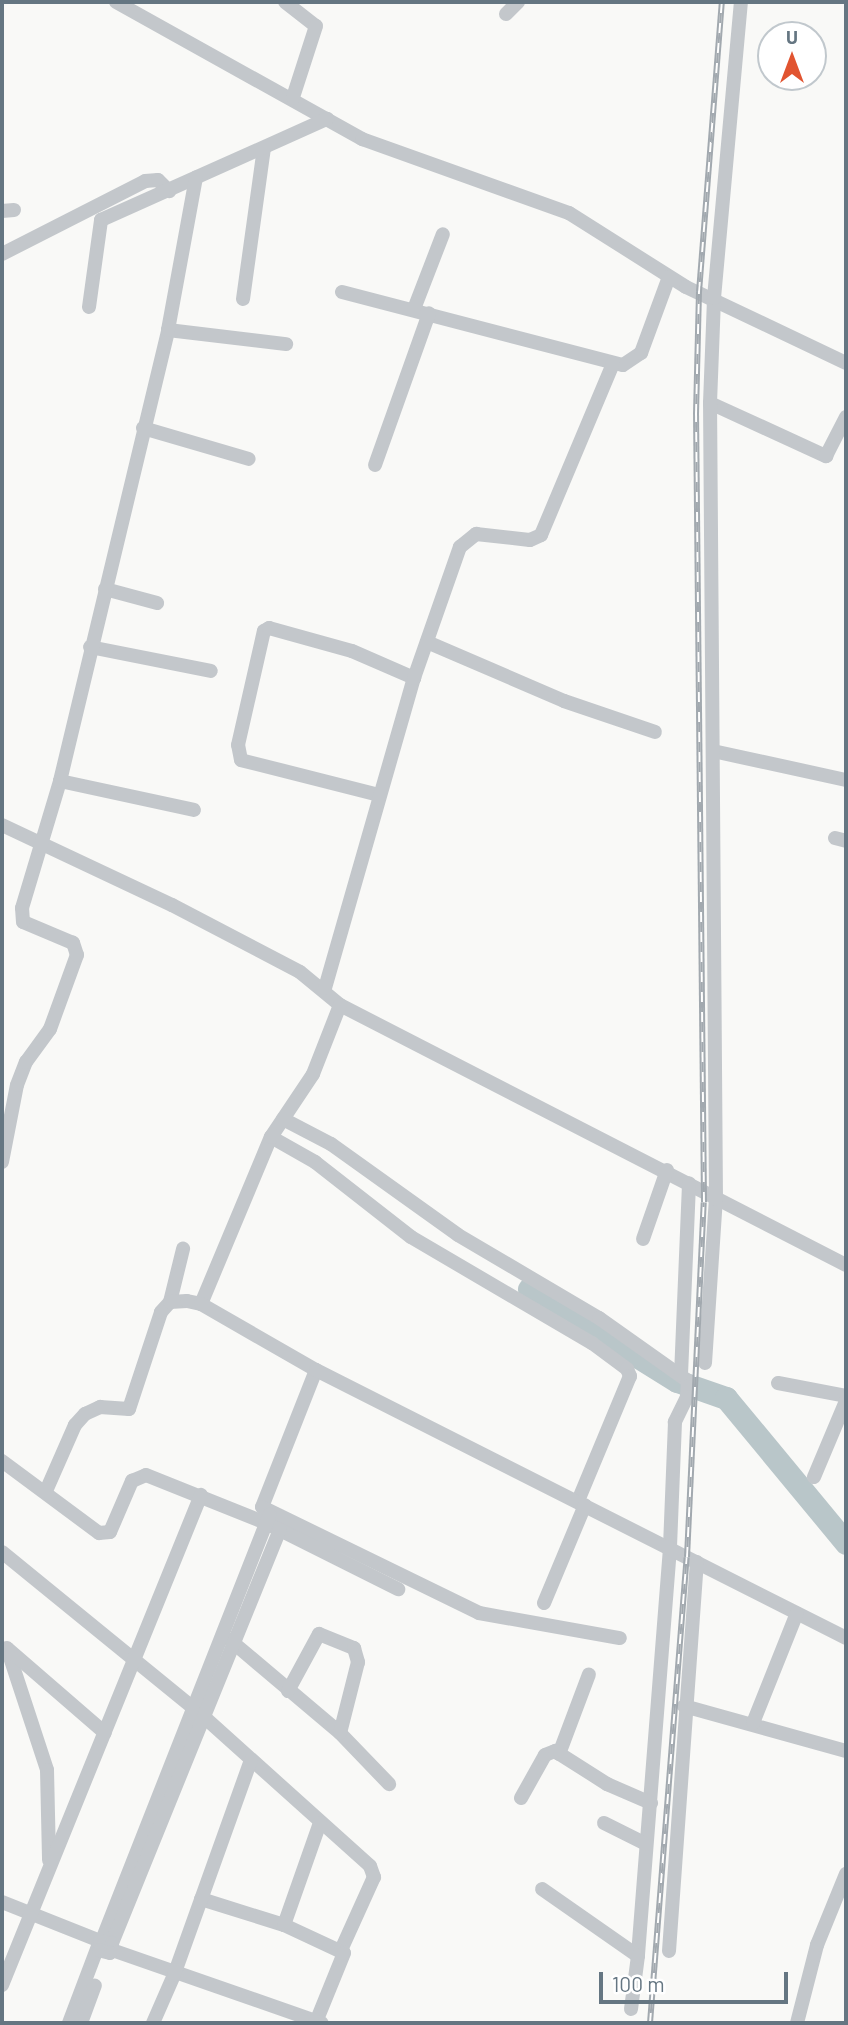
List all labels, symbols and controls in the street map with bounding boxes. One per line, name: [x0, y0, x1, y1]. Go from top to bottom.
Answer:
north arrow: [757, 21, 827, 91]
text: U: [786, 25, 798, 48]
scale bar: [603, 1958, 792, 2002]
text: 100 m: [612, 1971, 665, 1996]

